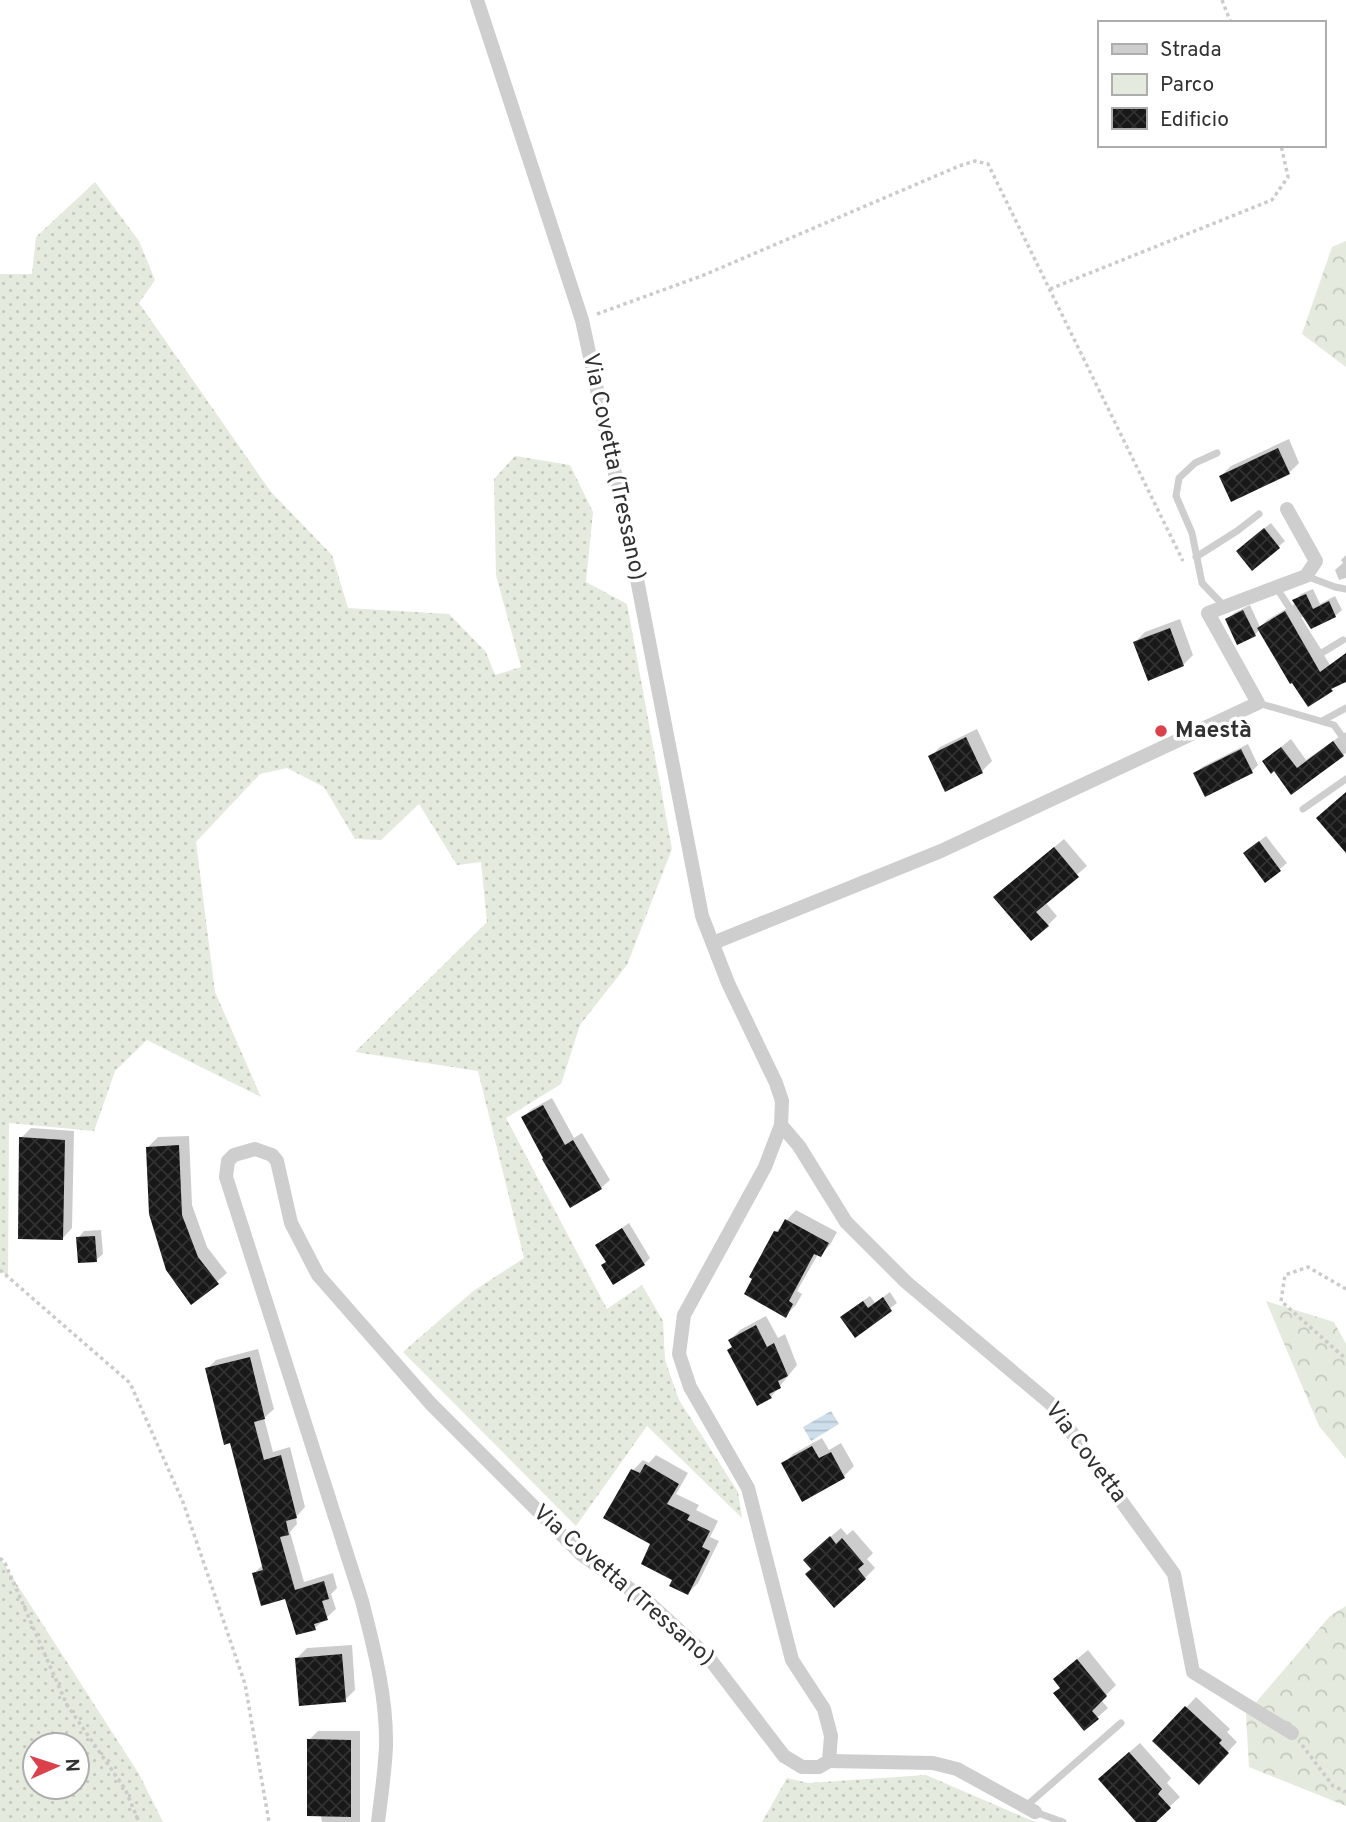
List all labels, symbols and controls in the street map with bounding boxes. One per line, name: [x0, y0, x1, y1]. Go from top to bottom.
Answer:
legend: [1098, 21, 1325, 147]
text: Strada: [1160, 37, 1221, 64]
text: Parco: [1160, 72, 1214, 99]
text: Edificio: [1160, 107, 1229, 134]
street label: Via Covetta (Tressano): [575, 351, 651, 583]
place label: Maestà: [1175, 717, 1252, 746]
marker: Maestà: [1153, 723, 1169, 739]
street label: Via Covetta: [1038, 1397, 1132, 1509]
street label: Via Covetta (Tressano): [526, 1499, 720, 1673]
north arrow: [21, 1731, 91, 1801]
text: N: [59, 1758, 83, 1773]

